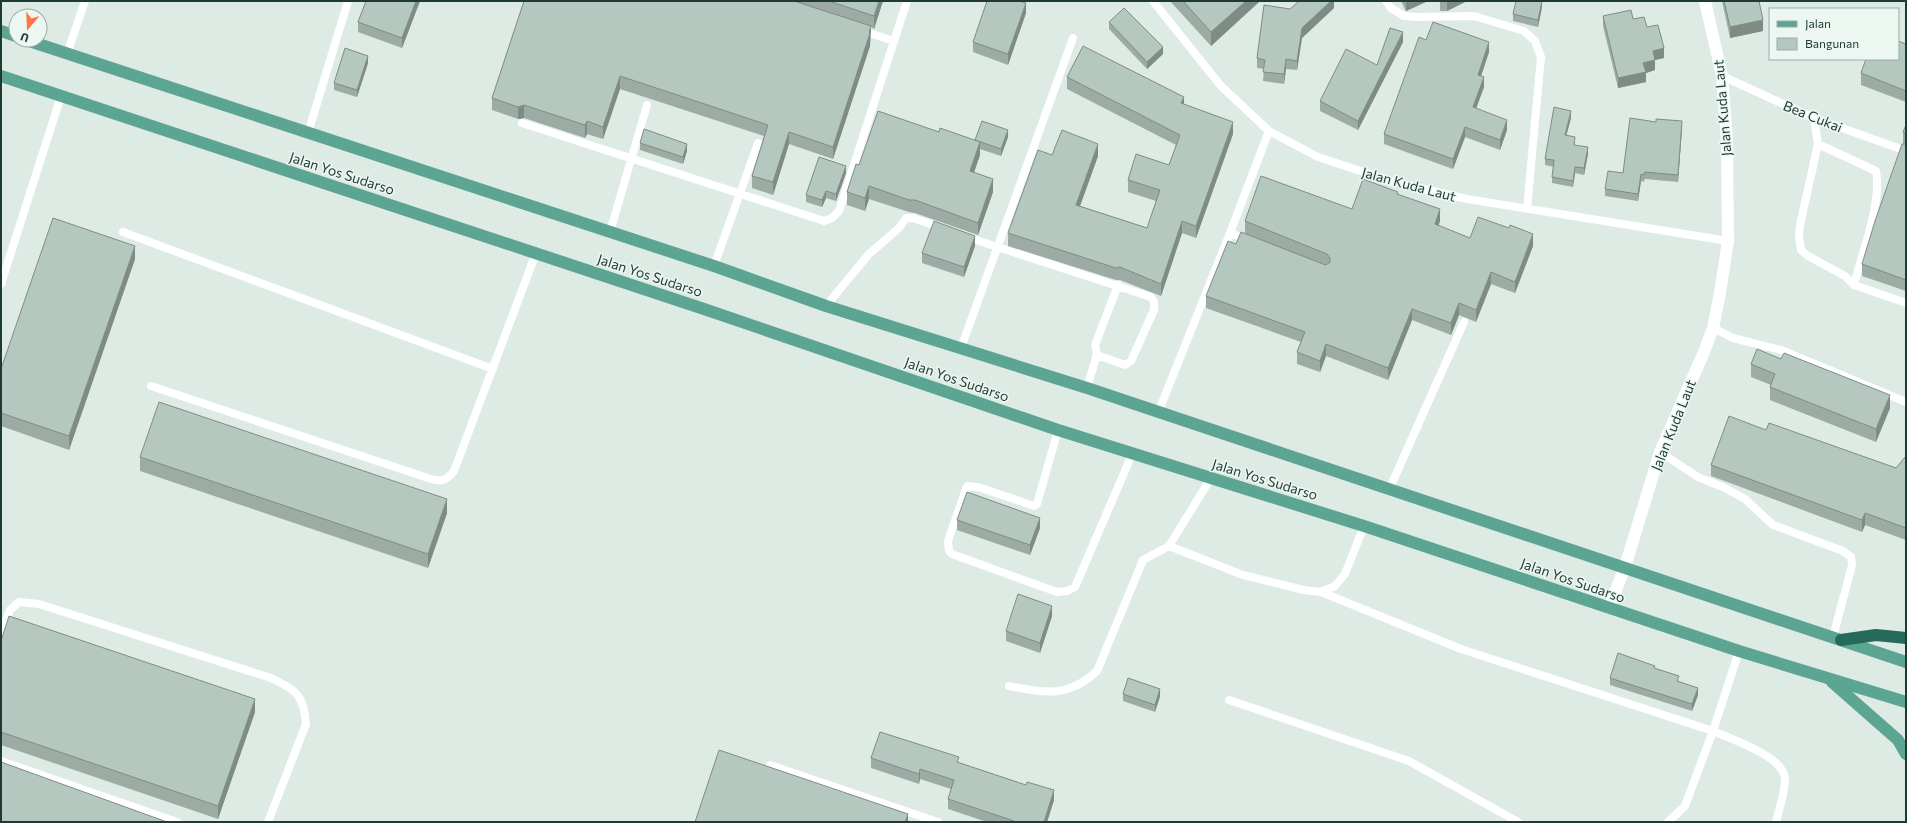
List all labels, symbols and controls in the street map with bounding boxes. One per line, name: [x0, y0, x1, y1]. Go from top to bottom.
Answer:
north arrow: [8, 8, 48, 48]
legend: [1769, 8, 1899, 60]
text: Jalan: [1805, 16, 1831, 31]
text: U: [19, 30, 30, 45]
text: Bangunan: [1805, 36, 1859, 50]
street label: Jalan Kuda Laut: [1709, 59, 1735, 157]
street label: Bea Cukai: [1781, 96, 1845, 136]
street label: Jalan Yos Sudarso: [287, 148, 397, 198]
street label: Jalan Kuda Laut: [1360, 163, 1458, 205]
street label: Jalan Yos Sudarso: [595, 250, 705, 300]
street label: Jalan Yos Sudarso: [902, 353, 1012, 405]
street label: Jalan Kuda Laut: [1647, 377, 1699, 473]
street label: Jalan Yos Sudarso: [1210, 455, 1320, 503]
street label: Jalan Yos Sudarso: [1518, 554, 1628, 606]

